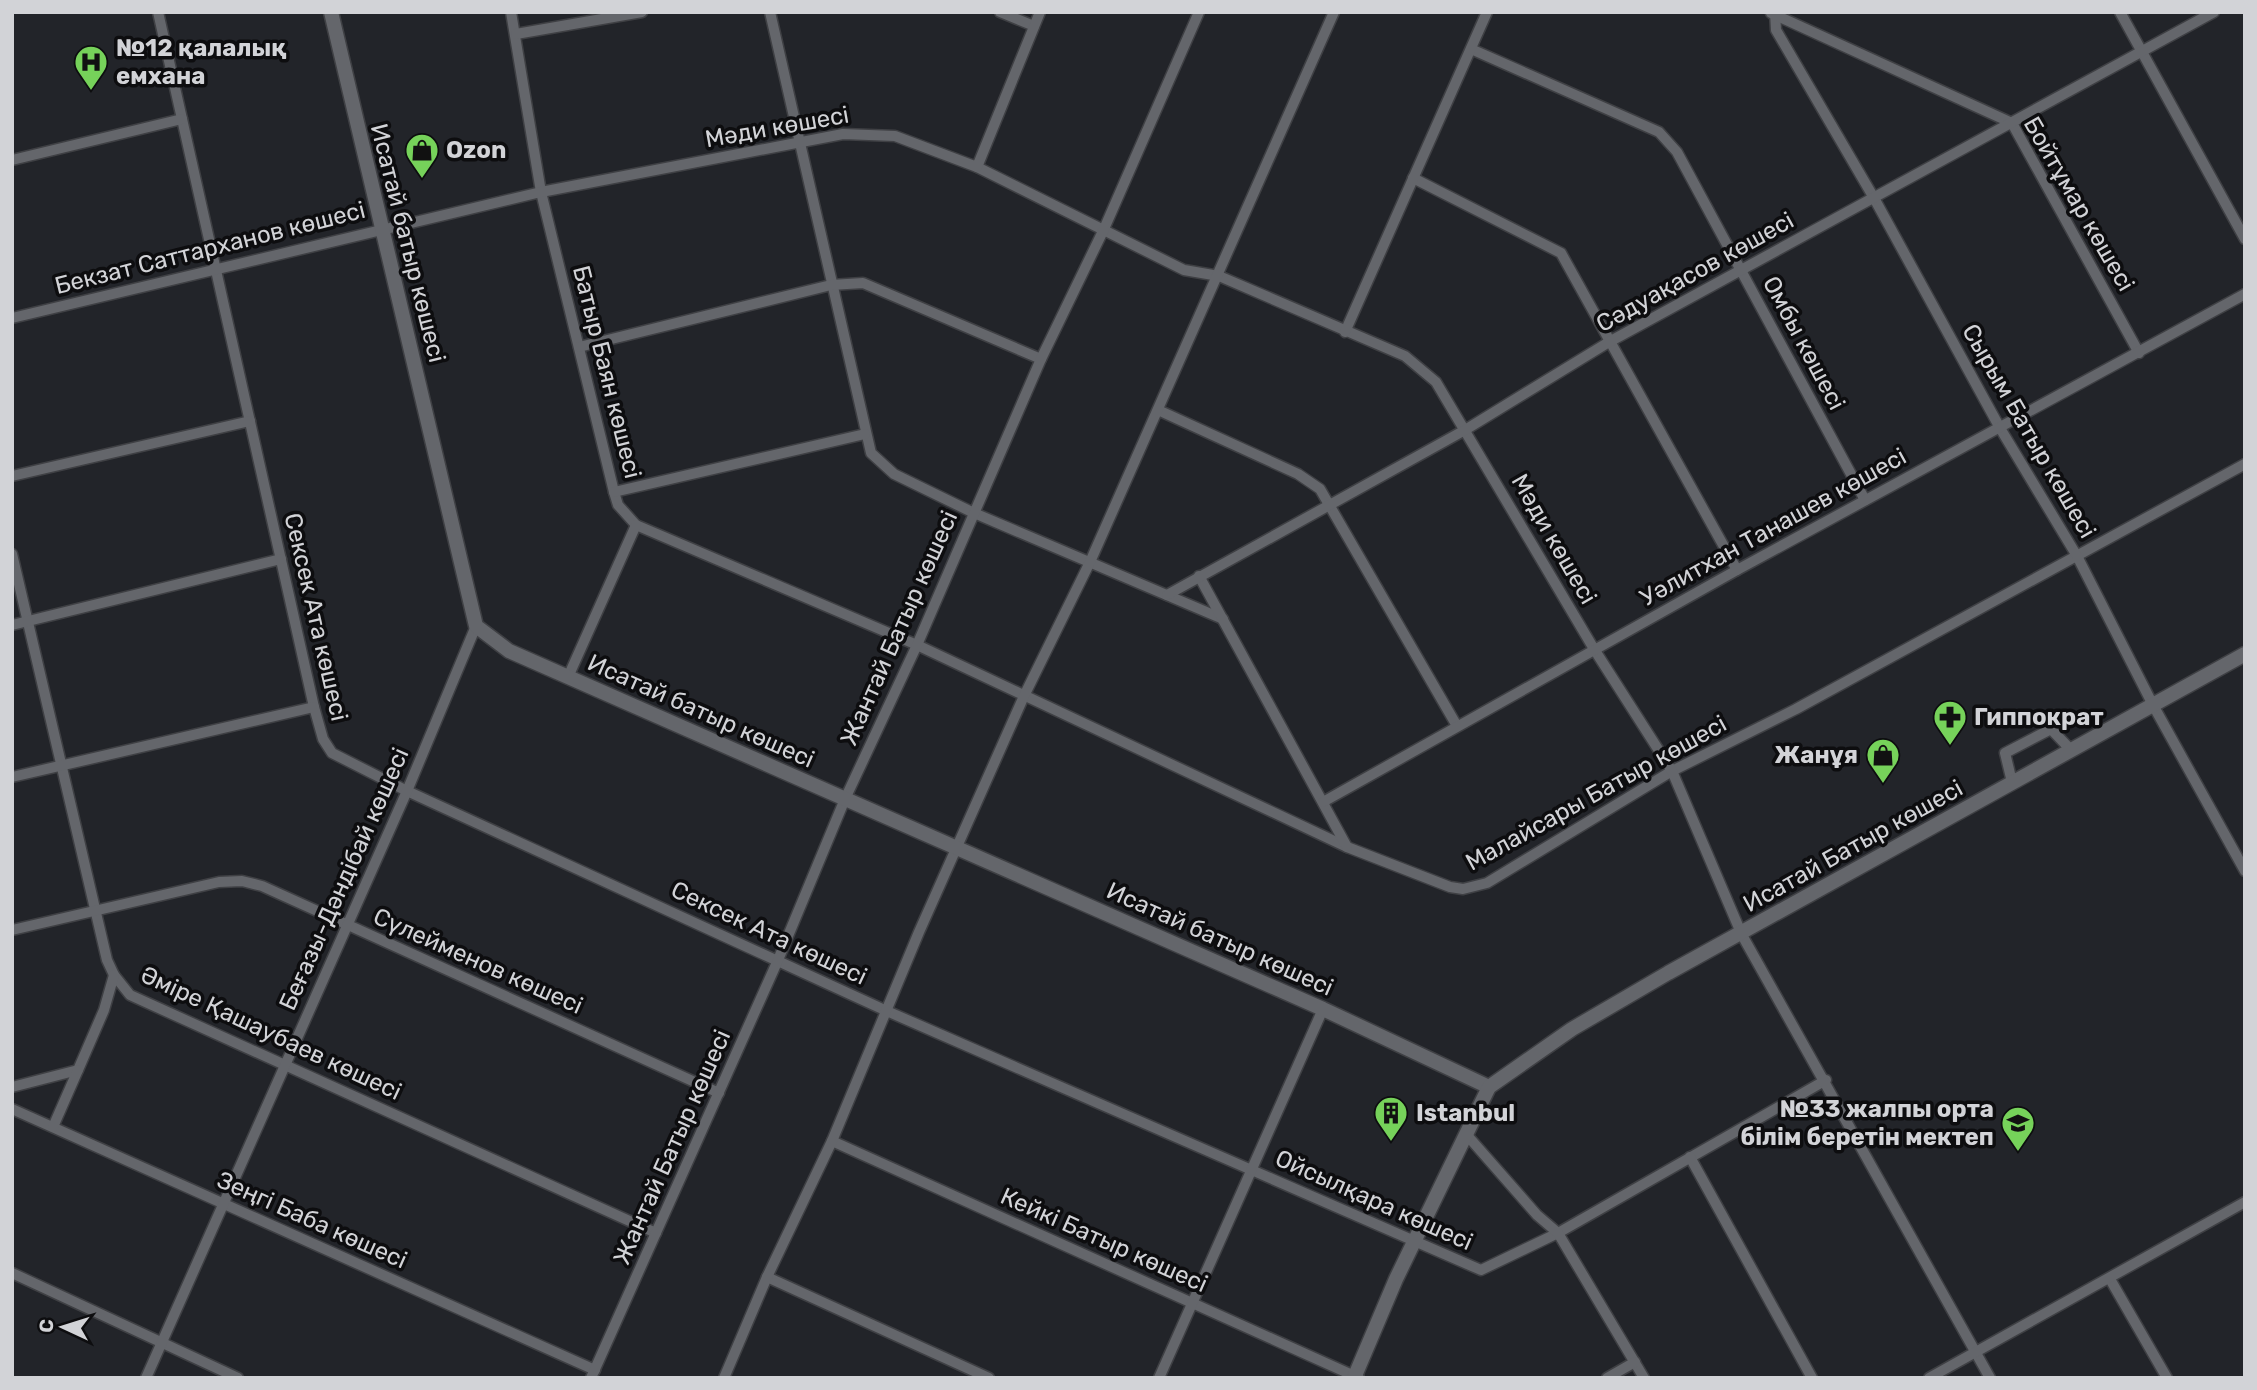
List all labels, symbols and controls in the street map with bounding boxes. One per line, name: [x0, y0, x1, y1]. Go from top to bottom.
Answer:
place label: №12 қалалық емхана: [116, 34, 286, 90]
hospital icon: №12 қалалық емхана: [72, 43, 110, 92]
street label: Мәди көшесі: [703, 101, 851, 153]
street label: Бойтұмар көшесі: [2018, 112, 2140, 296]
street label: Исатай батыр көшесі: [365, 121, 451, 365]
shop icon: Ozon: [403, 131, 441, 180]
place label: Ozon: [446, 136, 506, 164]
street label: Бекзат Саттарханов көшесі: [52, 196, 368, 300]
street label: Сәдуақасов көшесі: [1591, 206, 1799, 338]
street label: Батыр Баян көшесі: [567, 263, 647, 481]
street label: Омбы көшесі: [1757, 271, 1851, 415]
street label: Сырым Батыр көшесі: [1956, 319, 2102, 543]
street label: Уәлитхан Танашев көшесі: [1635, 442, 1911, 612]
street label: Мәди көшесі: [1506, 469, 1602, 609]
street label: Жантай Батыр көшесі: [835, 506, 963, 750]
street label: Сексек Ата көшесі: [278, 510, 354, 724]
street label: Исатай батыр көшесі: [583, 648, 819, 774]
pharmacy icon: Гиппократ: [1931, 698, 1969, 747]
place label: Гиппократ: [1974, 703, 2104, 731]
street label: Малайсары Батыр көшесі: [1461, 710, 1731, 876]
shop icon: Жанұя: [1864, 736, 1902, 785]
place label: Жанұя: [1775, 741, 1858, 769]
street label: Беғазы-Дәндібай көшесі: [273, 743, 415, 1015]
street label: Исатай Батыр көшесі: [1738, 774, 1968, 918]
street label: Сексек Ата көшесі: [667, 875, 871, 991]
street label: Исатай батыр көшесі: [1102, 876, 1338, 1002]
street label: Сүлейменов көшесі: [369, 902, 587, 1020]
street label: Әміре Қашаубаев көшесі: [136, 960, 406, 1106]
street label: Жантай Батыр көшесі: [608, 1025, 736, 1269]
building icon: Istanbul: [1372, 1094, 1410, 1143]
place label: №33 жалпы орта білім беретін мектеп: [1741, 1095, 1994, 1151]
place label: Istanbul: [1416, 1099, 1515, 1127]
school or university icon: №33 жалпы орта білім беретін мектеп: [1999, 1104, 2037, 1153]
street label: Ойсылқара көшесі: [1271, 1144, 1477, 1256]
street label: Зеңгі Баба көшесі: [213, 1166, 411, 1274]
street label: Кейкі Батыр көшесі: [996, 1182, 1212, 1298]
north arrow: [28, 1292, 98, 1362]
text: С: [35, 1318, 58, 1333]

